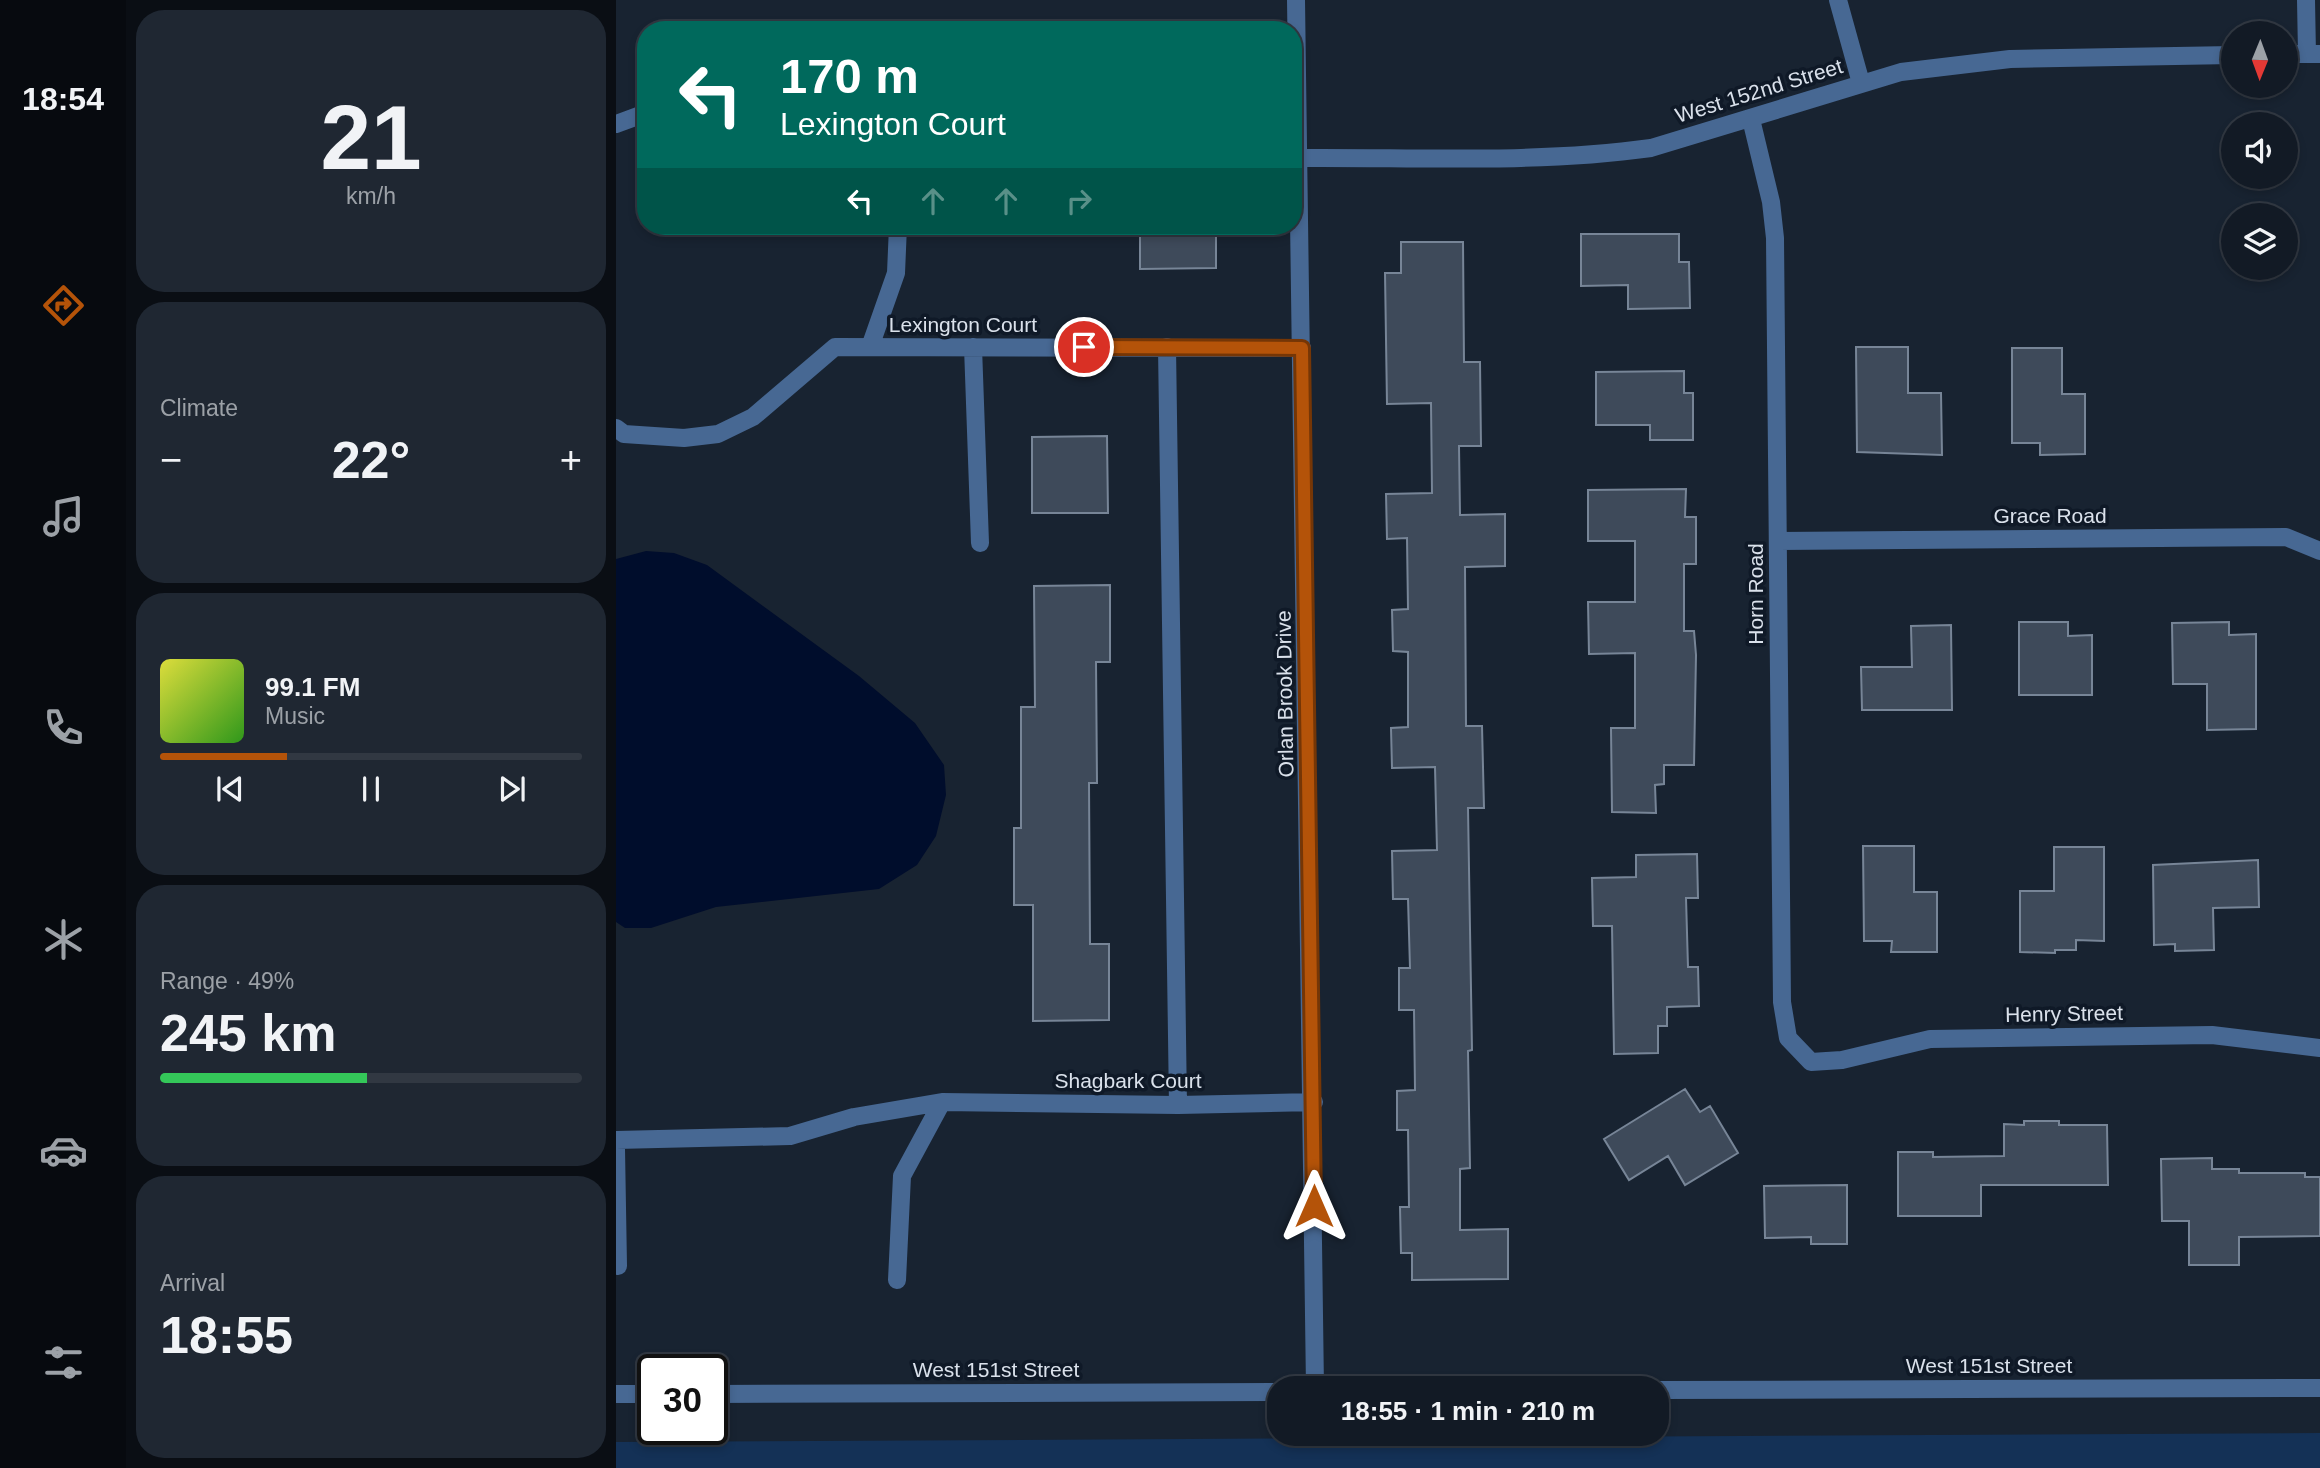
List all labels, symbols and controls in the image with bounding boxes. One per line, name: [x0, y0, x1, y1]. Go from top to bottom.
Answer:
north arrow: [2221, 21, 2298, 98]
map controls: [2221, 21, 2298, 280]
icon: left: [665, 49, 756, 140]
text: 170 m: [780, 49, 919, 103]
street label: West 152nd Street: [1673, 54, 1845, 127]
text: 18:54: [22, 81, 104, 117]
text: 21: [320, 87, 422, 188]
text: Lexington Court: [780, 106, 1006, 142]
button: sound: [2221, 112, 2298, 189]
icon: left: [841, 182, 879, 220]
icon: ahead: [914, 182, 952, 220]
icon: ahead: [987, 182, 1025, 220]
icon: right: [1060, 182, 1098, 220]
text: km/h: [346, 183, 396, 209]
button: layers: [2221, 203, 2298, 280]
icon: directions: [39, 281, 88, 330]
street label: Lexington Court: [889, 313, 1037, 336]
pin: [1054, 317, 1114, 377]
icon: arrive: [1065, 328, 1103, 366]
text: Climate: [160, 395, 238, 421]
text: 22°: [332, 431, 410, 489]
text: −: [160, 439, 182, 481]
text: +: [560, 439, 582, 481]
icon: music: [39, 492, 88, 541]
street label: Grace Road: [1993, 504, 2107, 527]
street label: Horn Road: [1744, 543, 1767, 645]
street label: Orlan Brook Drive: [1272, 610, 1297, 778]
text: 99.1 FM: [265, 672, 360, 702]
icon: phone: [39, 703, 88, 752]
text: Music: [265, 703, 325, 729]
icon: previous: [211, 770, 249, 808]
icon: pause: [352, 770, 390, 808]
icon: next: [493, 770, 531, 808]
icon: climate: [39, 915, 88, 964]
text: Range · 49%: [160, 968, 294, 994]
street label: Henry Street: [2005, 1001, 2123, 1026]
text: 245 km: [160, 1004, 336, 1062]
street label: Shagbark Court: [1054, 1069, 1202, 1092]
icon: car: [39, 1126, 88, 1175]
position arrow: [1277, 1169, 1351, 1243]
text: Arrival: [160, 1270, 225, 1296]
text: 18:55: [160, 1306, 293, 1364]
icon: filters: [39, 1338, 88, 1387]
speed limit sign: 30: [637, 1354, 728, 1445]
street label: West 151st Street: [1906, 1354, 2072, 1377]
street label: West 151st Street: [913, 1358, 1079, 1381]
text: 18:55 · 1 min · 210 m: [1341, 1396, 1595, 1426]

